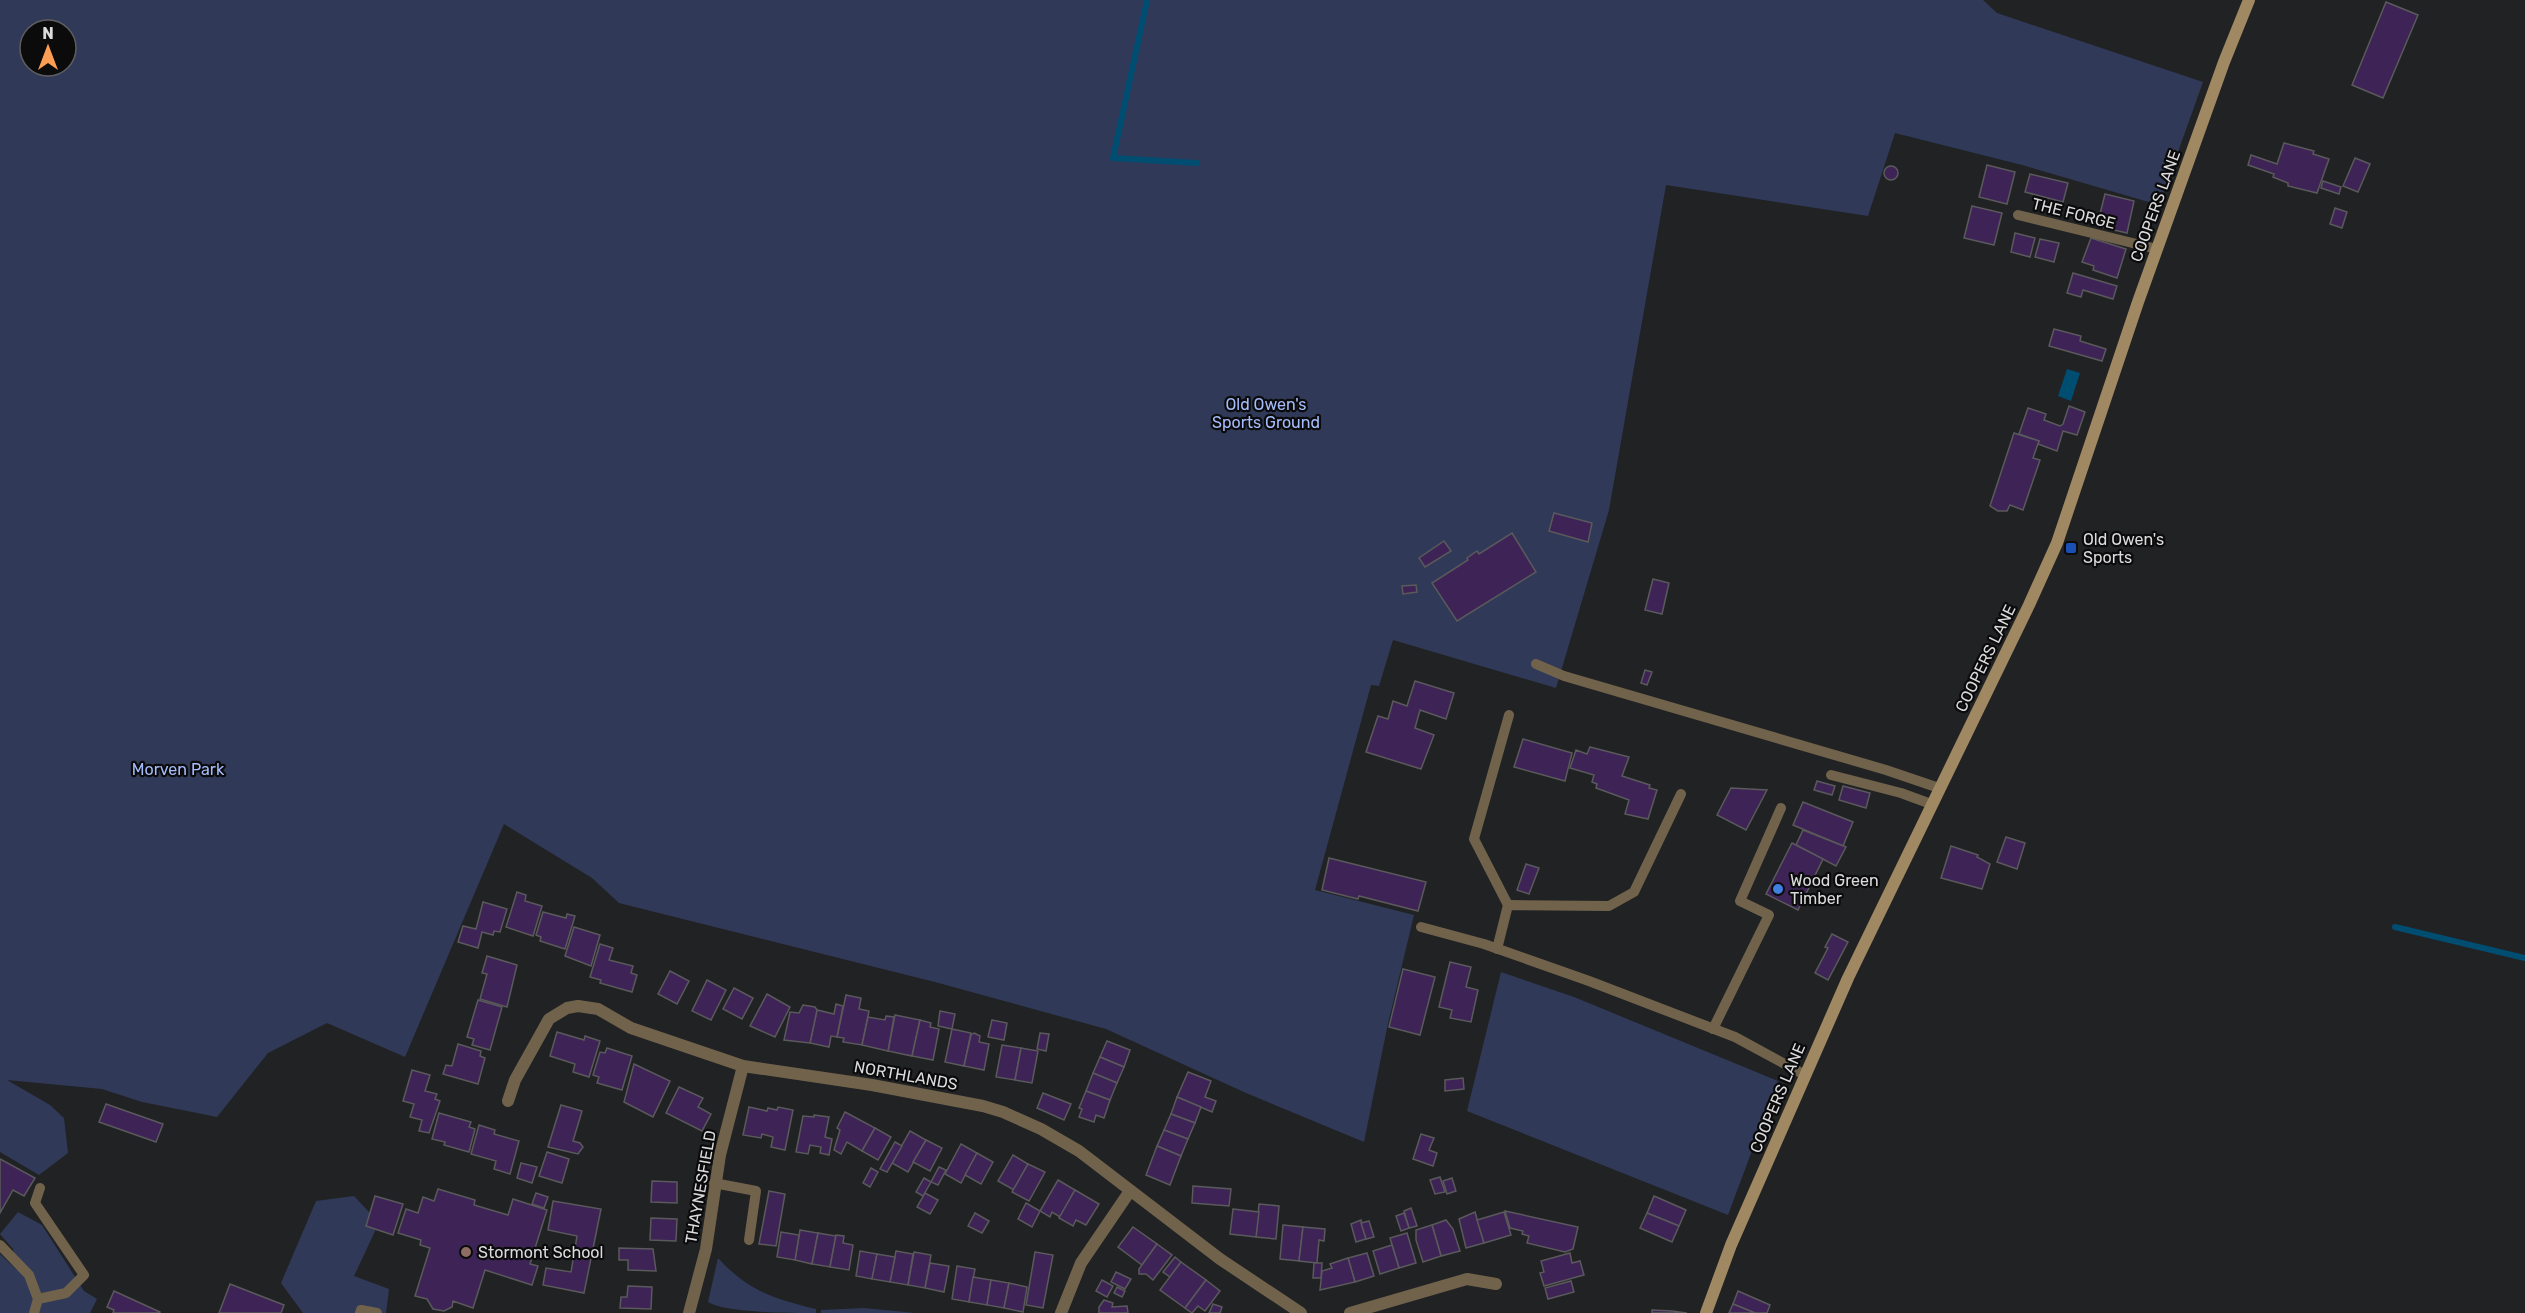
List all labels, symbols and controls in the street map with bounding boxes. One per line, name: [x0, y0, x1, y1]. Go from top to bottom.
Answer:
north arrow: [18, 18, 78, 78]
text: N: [42, 24, 54, 43]
street label: COOPERS LANE: [2127, 148, 2184, 264]
street label: THE FORGE: [2030, 194, 2118, 233]
park label: Old Owen's Sports Ground: [1212, 395, 1320, 432]
place label: Old Owen's Sports: [2083, 530, 2164, 567]
marker: Old Owen's Sports: [2064, 541, 2078, 555]
street label: COOPERS LANE: [1951, 601, 2020, 715]
park label: Morven Park: [132, 760, 225, 779]
place label: Wood Green Timber: [1790, 871, 1879, 908]
marker: Wood Green Timber: [1771, 882, 1785, 896]
street label: COOPERS LANE: [1746, 1041, 1809, 1156]
street label: NORTHLANDS: [853, 1057, 959, 1094]
street label: THAYNESFIELD: [681, 1129, 720, 1245]
place label: Stormont School: [478, 1243, 603, 1262]
marker: Stormont School: [459, 1245, 473, 1259]

